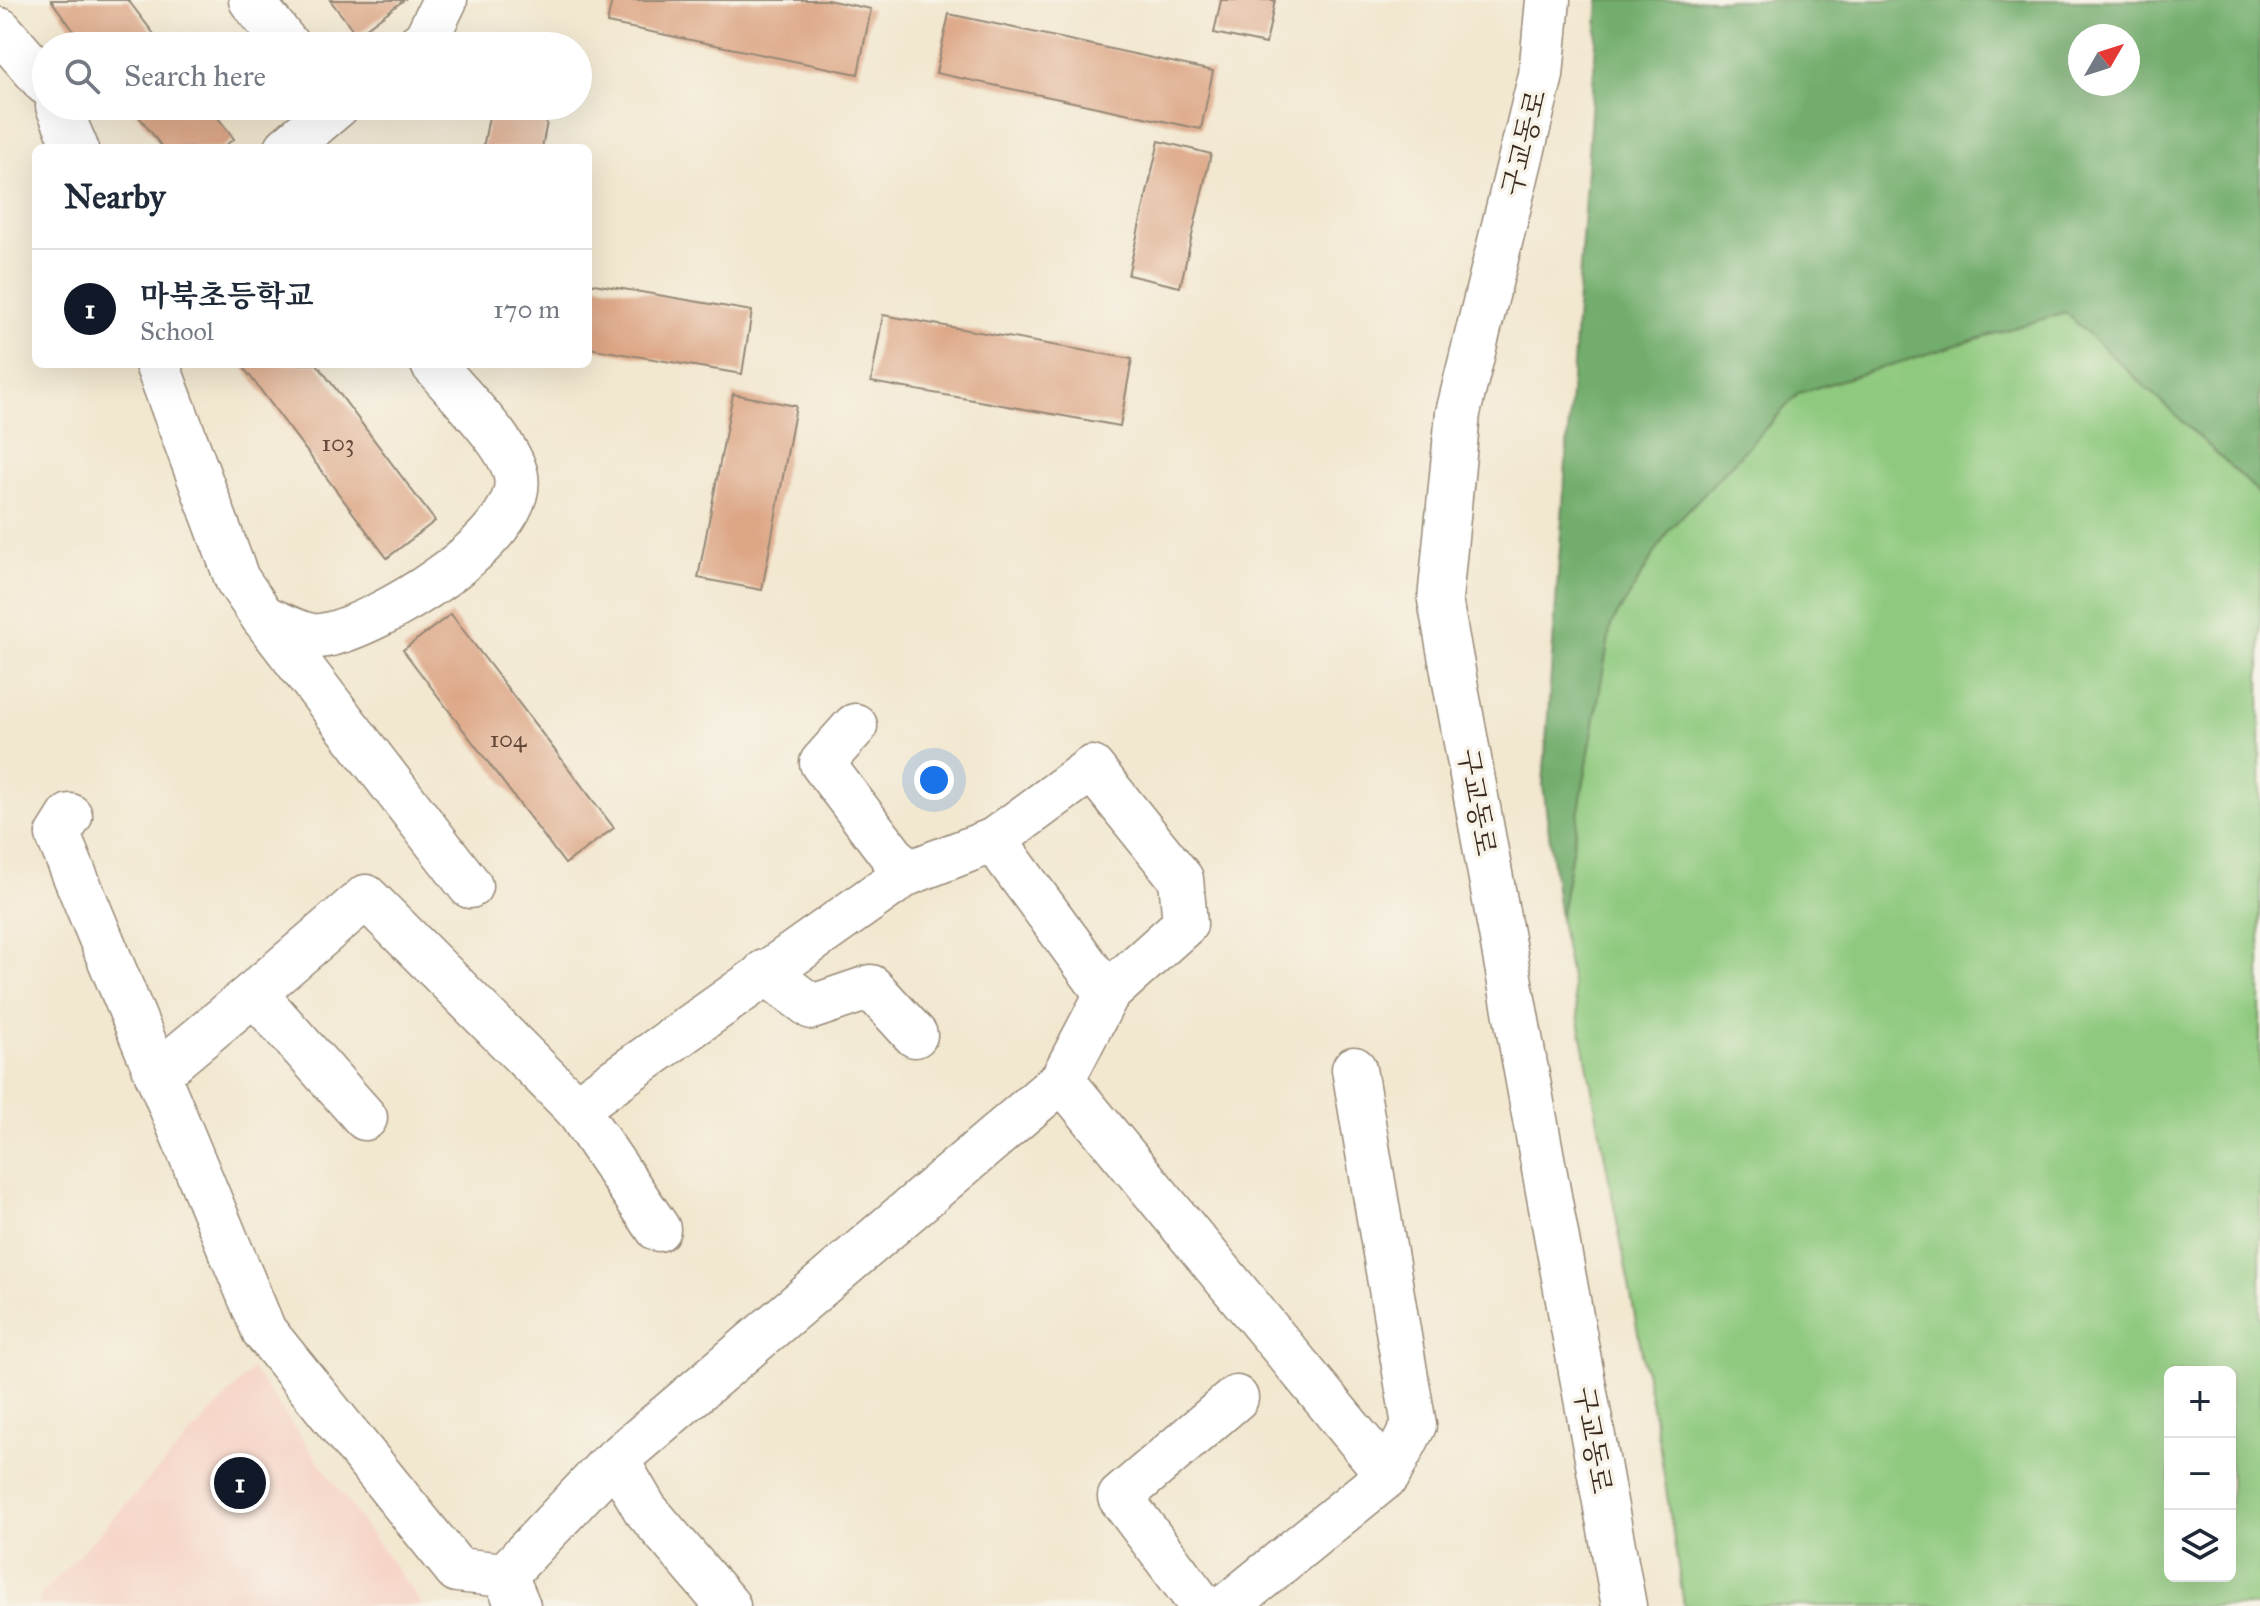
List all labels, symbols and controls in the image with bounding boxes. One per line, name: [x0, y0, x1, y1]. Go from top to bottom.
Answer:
north arrow: [2068, 24, 2140, 96]
search box: [32, 32, 592, 120]
icon: search: [60, 54, 104, 98]
text: Search here: [124, 58, 266, 94]
street label: 구교동로: [1494, 86, 1554, 200]
text: Nearby: [64, 176, 166, 217]
text: 마북초등학교: [140, 278, 314, 314]
text: 1: [85, 293, 95, 325]
text: 170 m: [493, 293, 560, 325]
text: School: [140, 315, 214, 347]
house number: 103: [322, 428, 354, 458]
house number: 104: [490, 724, 527, 754]
street label: 구교동로: [1450, 746, 1504, 858]
your location: [914, 760, 954, 800]
map controls: [2164, 1366, 2236, 1582]
button: +: [2164, 1366, 2236, 1438]
street label: 구교동로: [1566, 1384, 1620, 1496]
button: −: [2164, 1438, 2236, 1510]
pin: 1: [214, 1453, 266, 1513]
button: layers: [2164, 1510, 2236, 1582]

